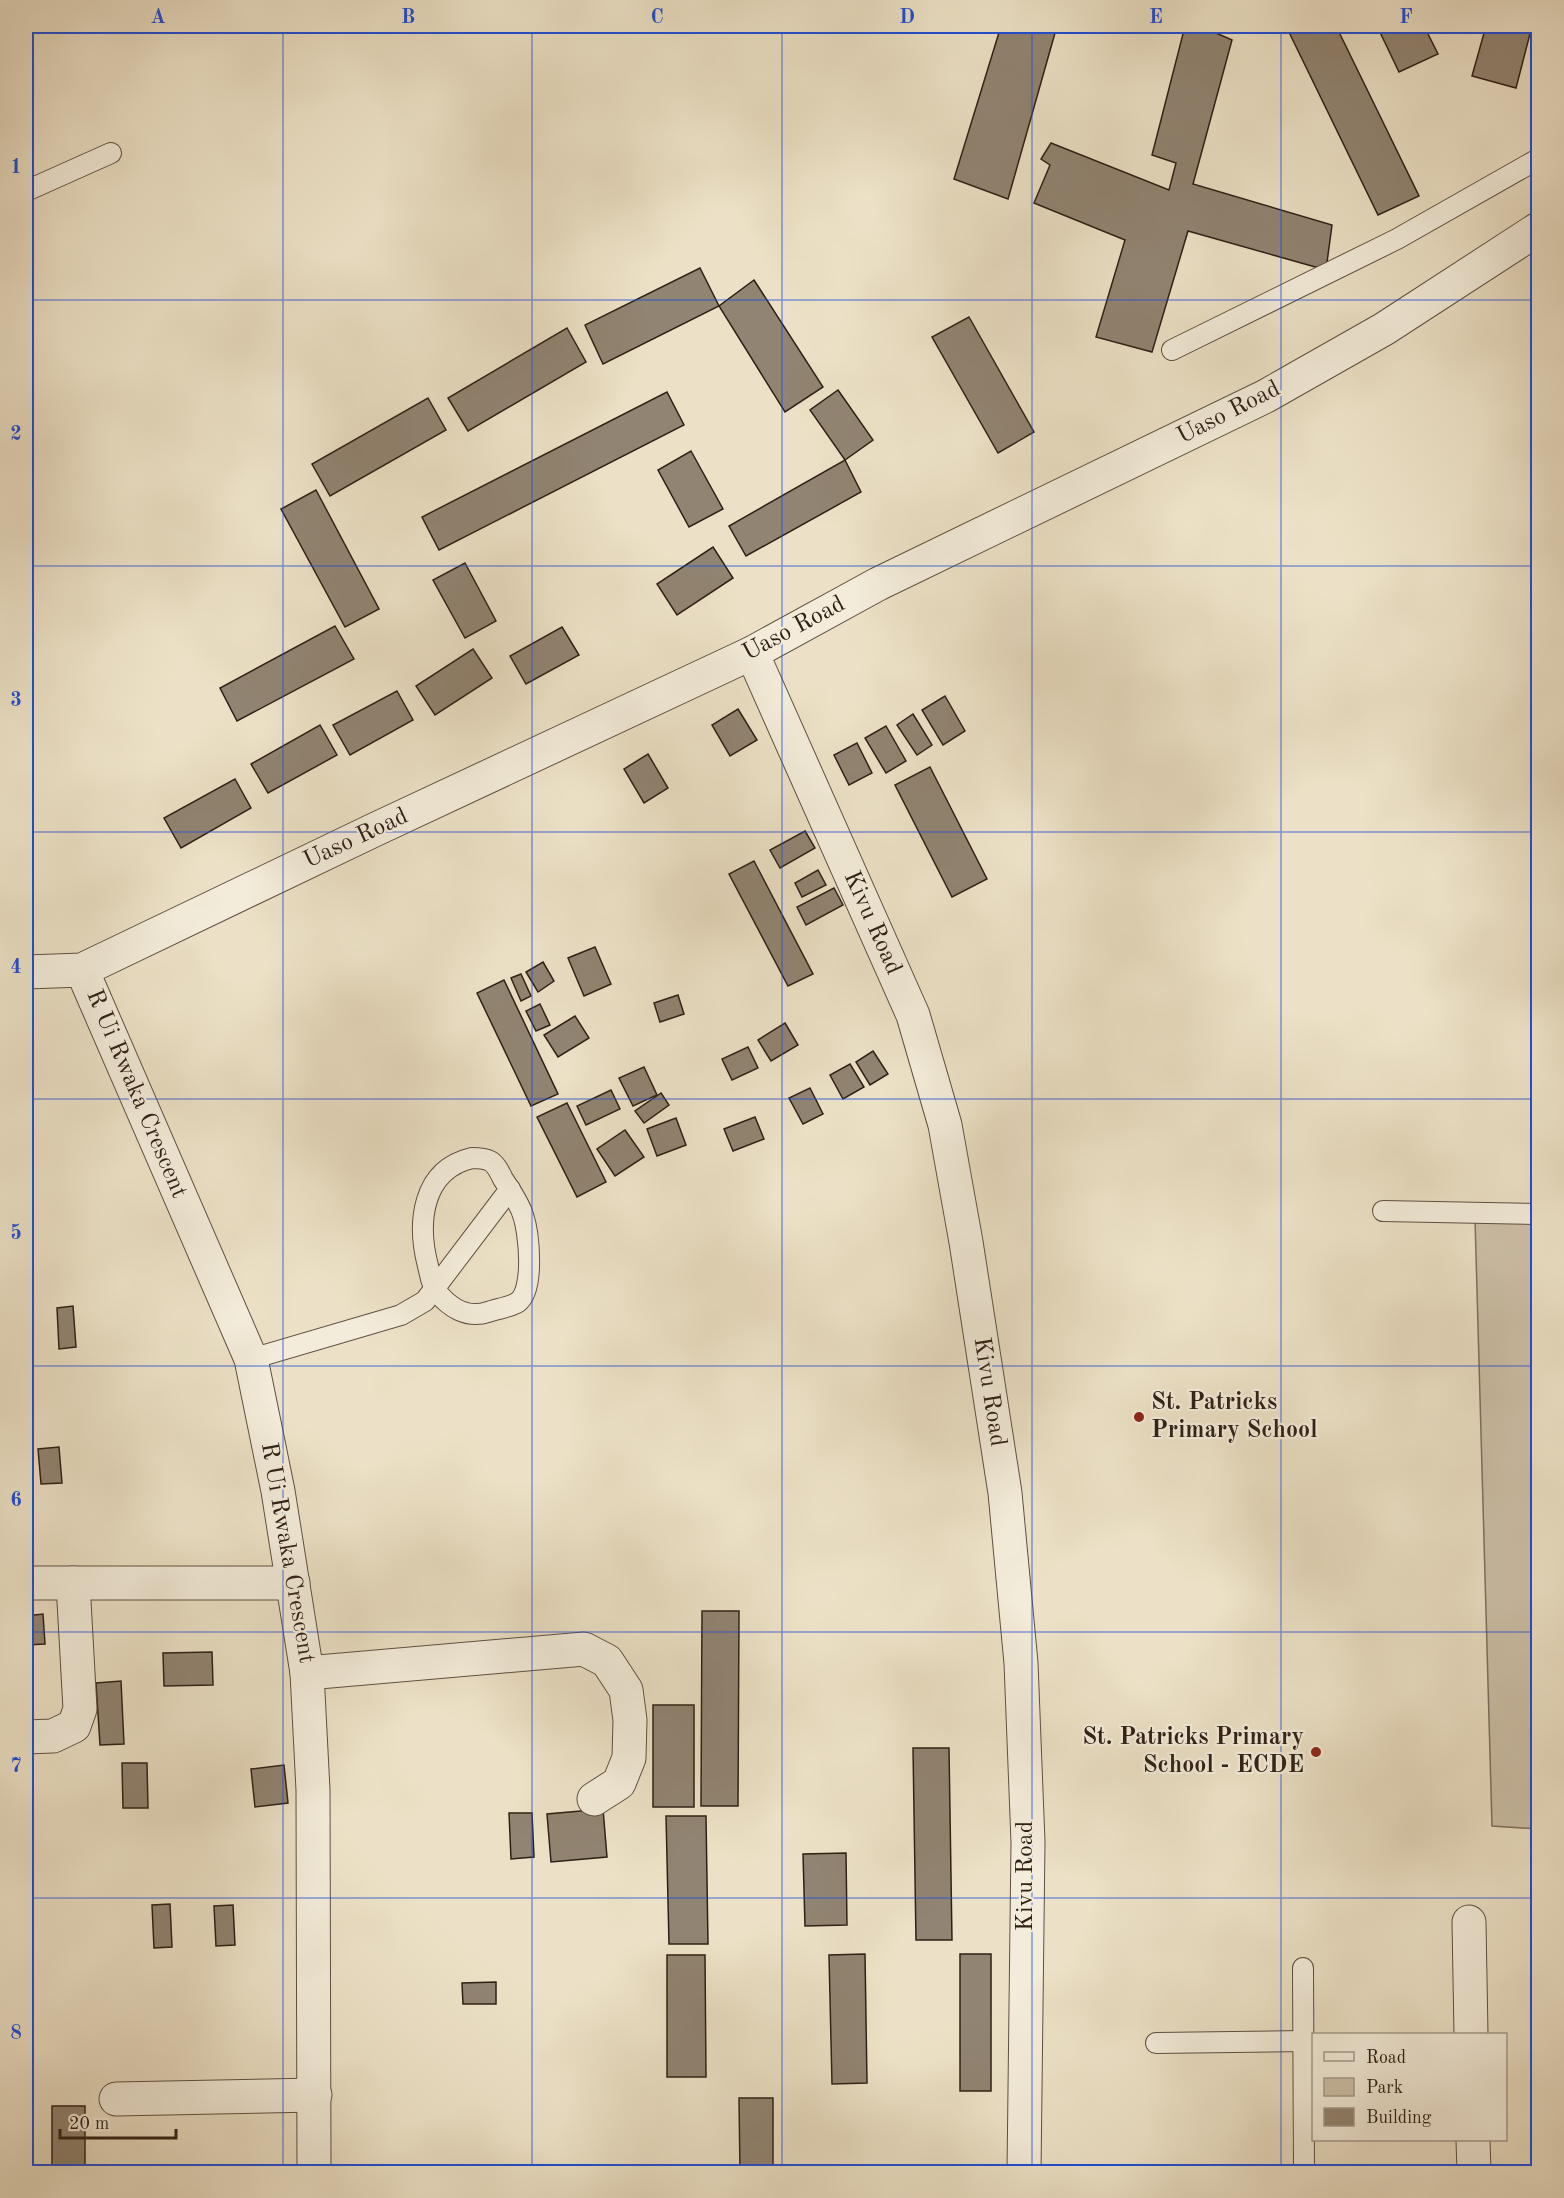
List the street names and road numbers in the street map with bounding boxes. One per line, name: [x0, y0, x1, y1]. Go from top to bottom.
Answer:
street label: Uaso Road: [1174, 377, 1284, 449]
street label: Uaso Road: [739, 592, 849, 666]
street label: Uaso Road: [300, 804, 412, 874]
street label: Kivu Road: [839, 868, 905, 978]
street label: R Ui Rwaka Crescent: [81, 986, 191, 1202]
street label: Kivu Road: [969, 1336, 1009, 1448]
street label: R Ui Rwaka Crescent: [256, 1441, 318, 1665]
street label: Kivu Road: [1014, 1821, 1038, 1931]

